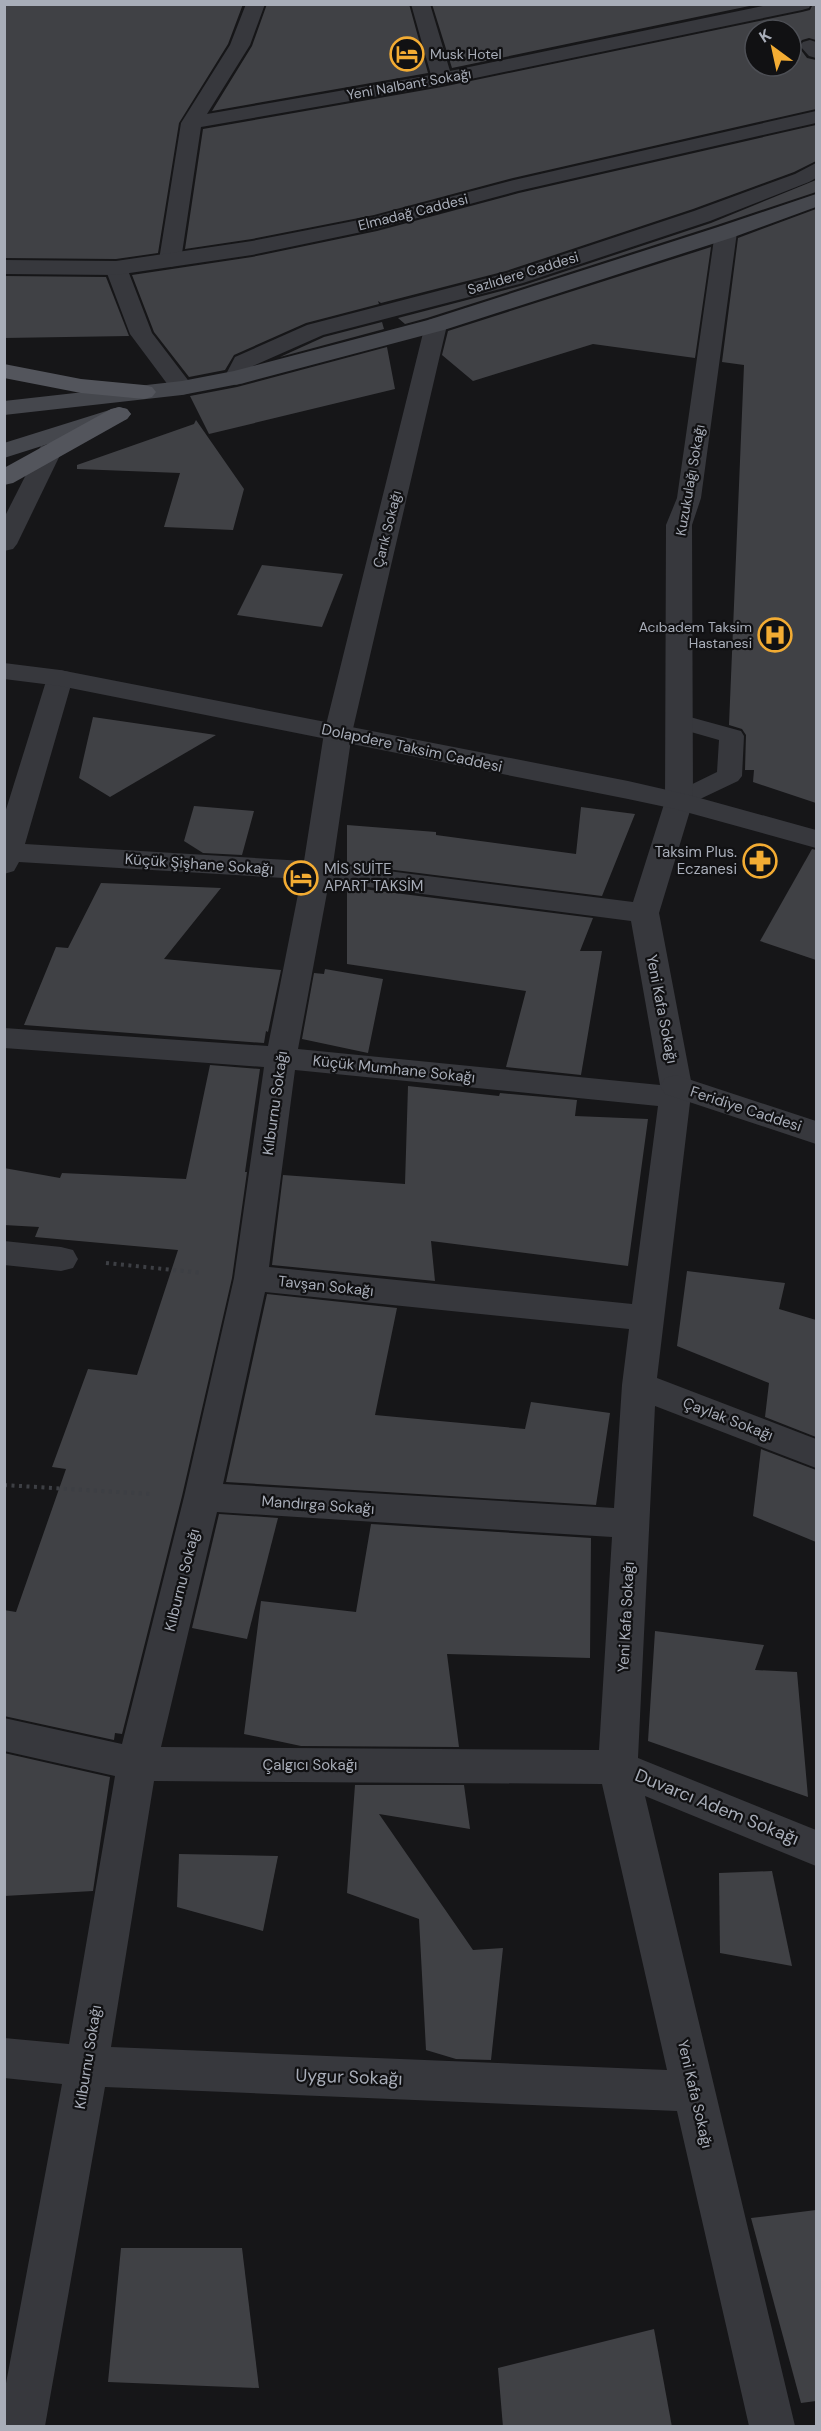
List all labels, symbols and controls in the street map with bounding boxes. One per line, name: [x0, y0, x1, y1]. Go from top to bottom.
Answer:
north arrow: [743, 18, 803, 78]
text: K: [755, 24, 776, 47]
hotel icon: Musk Hotel: [389, 36, 425, 72]
place label: Musk Hotel: [430, 45, 502, 63]
street label: Yeni Nalbant Sokağı: [345, 64, 473, 104]
street label: Elmadağ Caddesi: [356, 190, 470, 234]
street label: Sazlıdere Caddesi: [465, 248, 581, 298]
street label: Kuzukulağı Sokağı: [671, 423, 709, 537]
street label: Çarık Sokağı: [369, 489, 405, 569]
hospital icon: Acıbadem Taksim Hastanesi: [757, 617, 793, 653]
place label: Acıbadem Taksim Hastanesi: [639, 618, 752, 652]
street label: Dolapdere Taksim Caddesi: [320, 719, 504, 777]
place label: Taksim Plus. Eczanesi: [655, 842, 737, 879]
pharmacy icon: Taksim Plus. Eczanesi: [742, 843, 778, 879]
street label: Küçük Şişhane Sokağı: [124, 849, 274, 879]
place label: MİS SUİTE APART TAKSİM: [324, 859, 423, 896]
hotel icon: MİS SUİTE APART TAKSİM: [283, 860, 319, 896]
street label: Yeni Kafa Sokağı: [642, 953, 682, 1065]
street label: Kılburnu Sokağı: [258, 1050, 292, 1156]
street label: Küçük Mumhane Sokağı: [312, 1051, 476, 1087]
street label: Feridiye Caddesi: [688, 1082, 804, 1136]
street label: Tavşan Sokağı: [277, 1271, 375, 1301]
street label: Çaylak Sokağı: [680, 1393, 776, 1445]
street label: Mandırga Sokağı: [261, 1491, 375, 1519]
street label: Kılburnu Sokağı: [160, 1527, 204, 1633]
street label: Yeni Kafa Sokağı: [613, 1561, 639, 1673]
street label: Çalgıcı Sokağı: [263, 1755, 357, 1775]
street label: Duvarcı Adem Sokağı: [632, 1763, 802, 1851]
street label: Kılburnu Sokağı: [70, 2004, 106, 2110]
street label: Yeni Kafa Sokağı: [673, 2038, 717, 2150]
street label: Uygur Sokağı: [295, 2063, 403, 2091]

